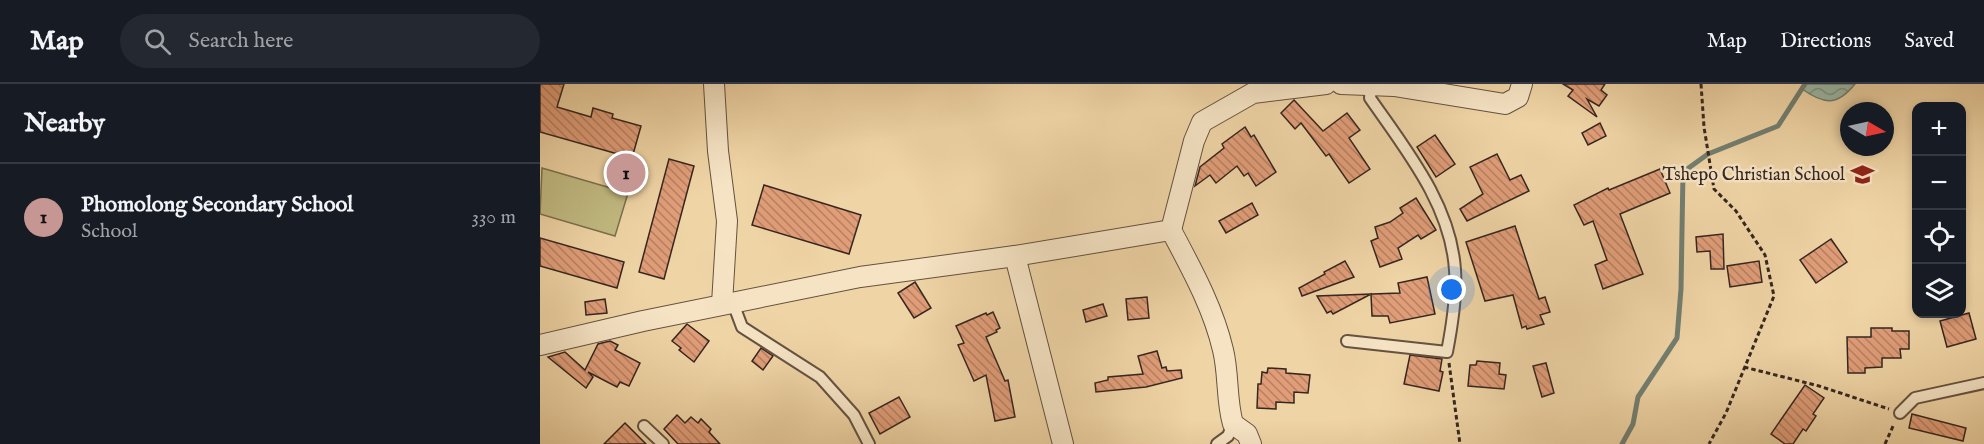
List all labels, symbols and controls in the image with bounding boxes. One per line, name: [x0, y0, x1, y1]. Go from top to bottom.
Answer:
search box: [120, 14, 540, 68]
text: Map: [30, 24, 84, 59]
icon: search: [141, 25, 174, 58]
text: Search here: [189, 27, 293, 55]
text: Map: [1707, 28, 1747, 55]
text: Directions: [1780, 28, 1871, 55]
text: Saved: [1904, 28, 1954, 55]
north arrow: [1840, 102, 1894, 156]
map controls: [1912, 102, 1966, 318]
button: +: [1912, 102, 1966, 156]
text: Nearby: [24, 107, 105, 140]
pin: 1: [606, 150, 646, 196]
button: −: [1912, 156, 1966, 210]
school or university icon: Tshepo Christian School: [1850, 162, 1876, 188]
place label: Tshepo Christian School: [1663, 164, 1845, 187]
text: Phomolong Secondary School: [81, 191, 353, 219]
text: 1: [40, 205, 47, 230]
text: 330 m: [471, 205, 516, 230]
button: locate: [1912, 210, 1966, 264]
text: School: [81, 219, 137, 244]
button: layers: [1912, 264, 1966, 318]
your location: [1437, 275, 1466, 304]

